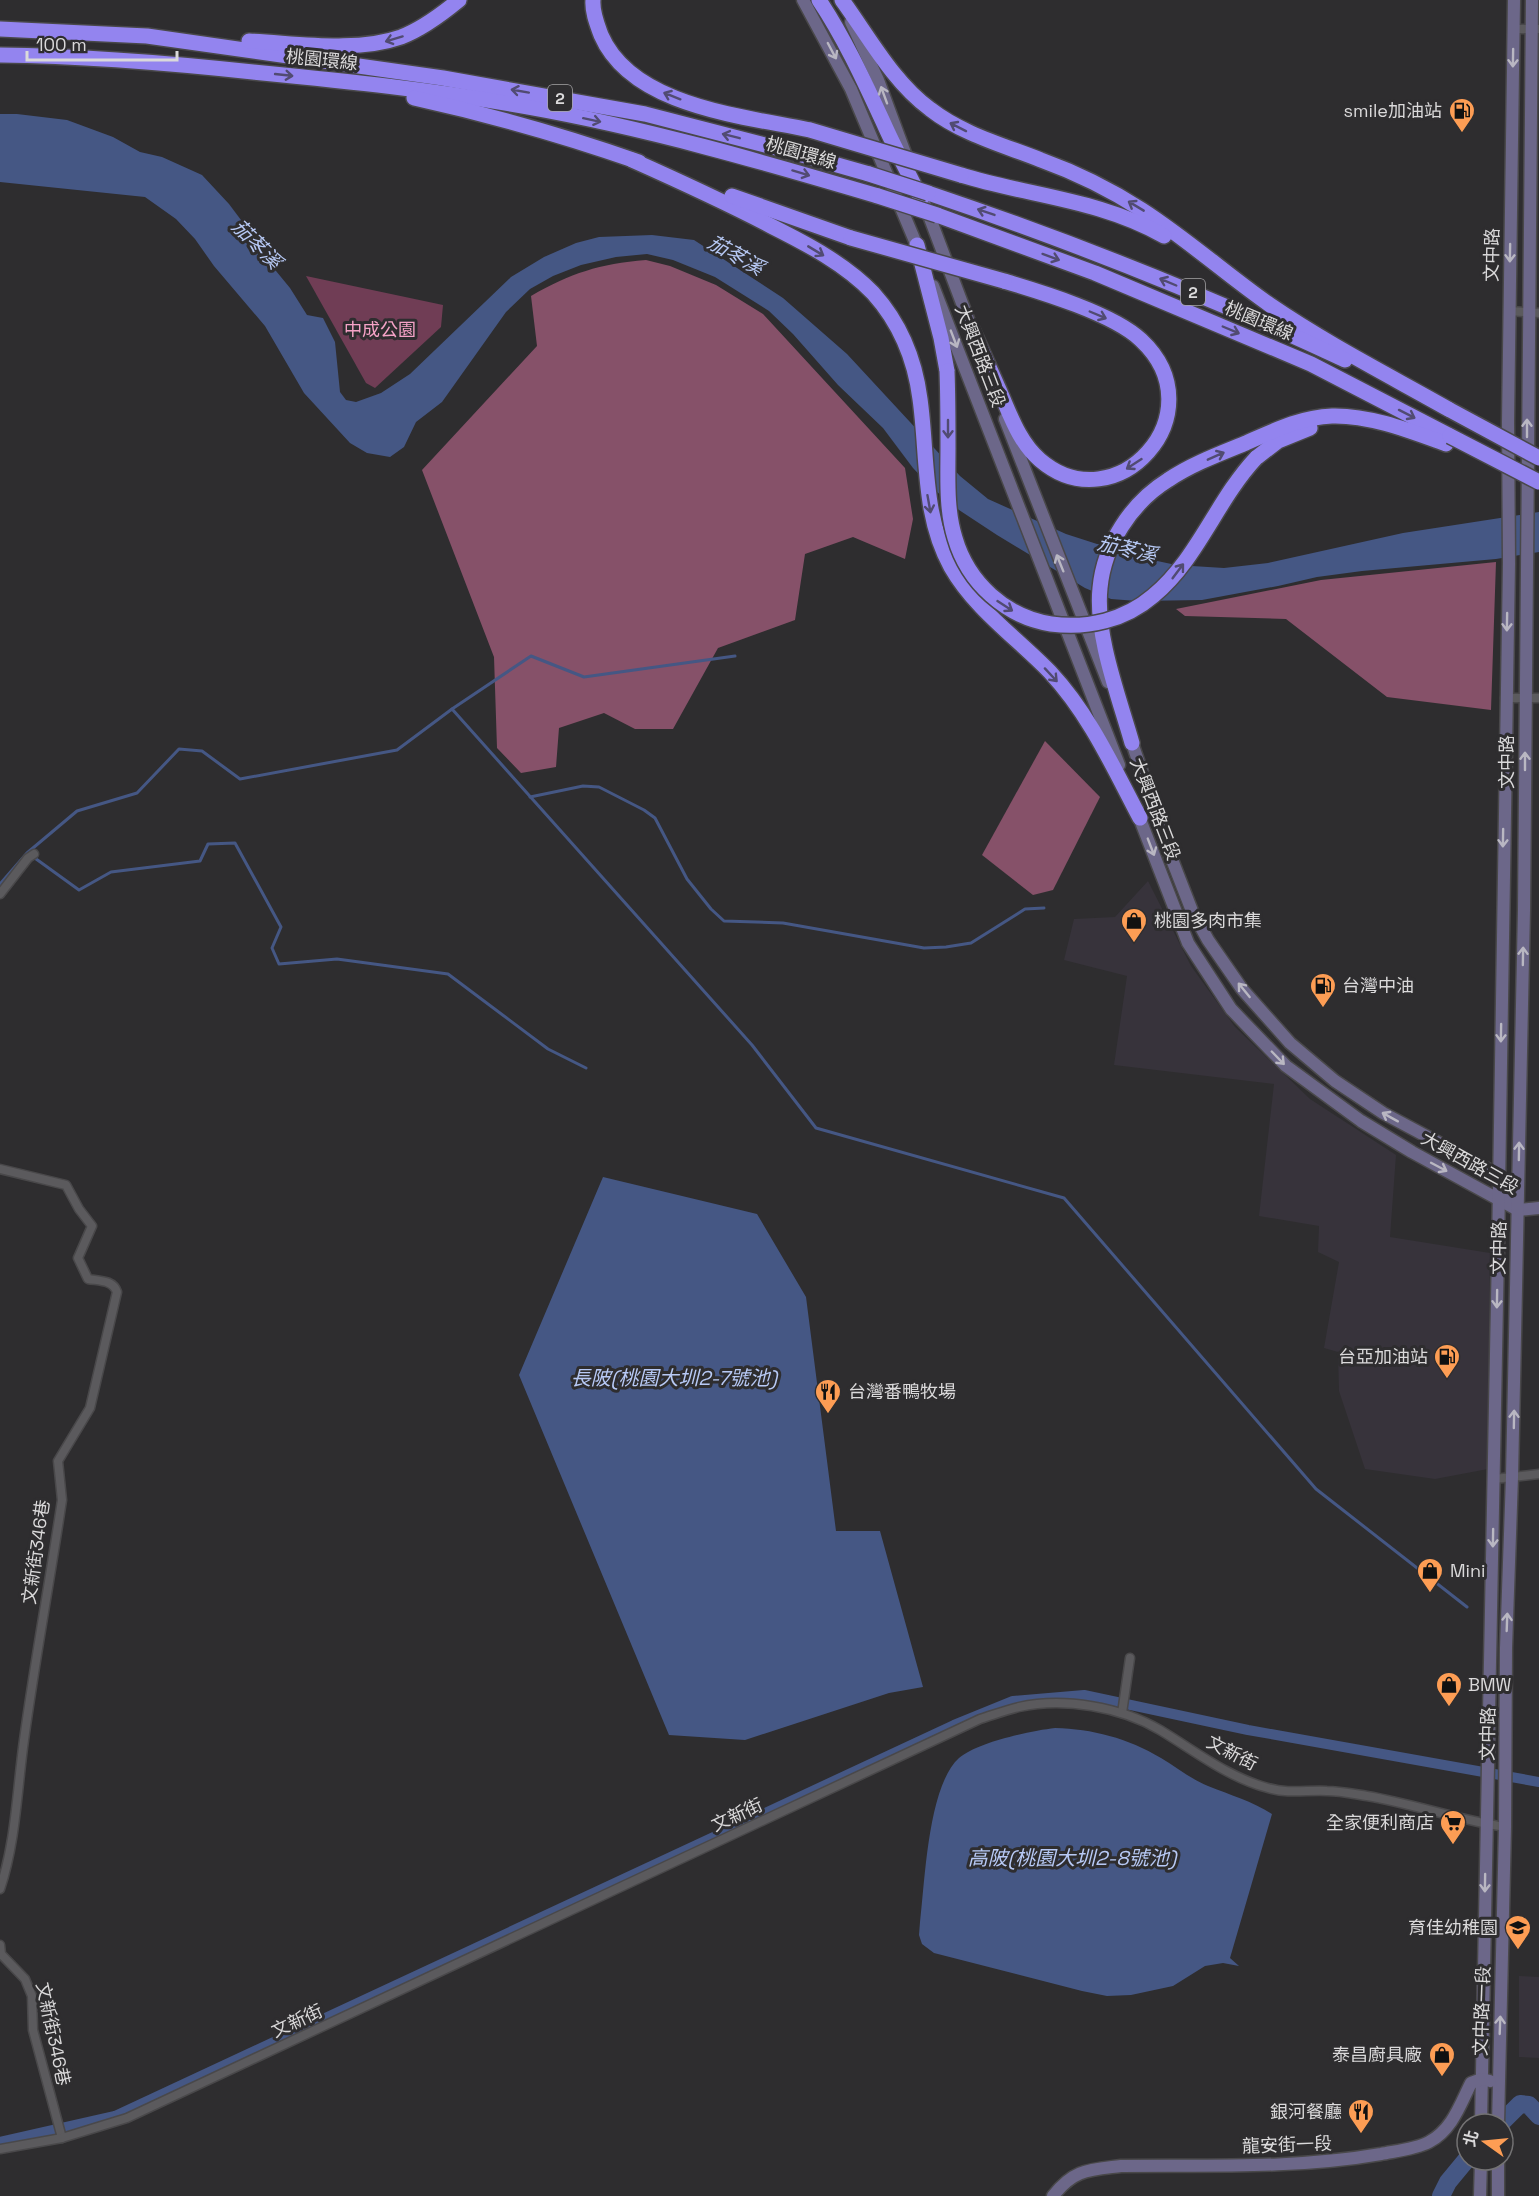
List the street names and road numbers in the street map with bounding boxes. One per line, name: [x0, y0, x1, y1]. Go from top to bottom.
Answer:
street label: 桃園環線: [285, 44, 359, 75]
road number: 2: [548, 85, 572, 111]
street label: 桃園環線: [763, 132, 839, 173]
street label: 文中路: [1480, 228, 1503, 282]
road number: 2: [1181, 279, 1205, 305]
street label: 桃園環線: [1222, 296, 1297, 345]
street label: 大興西路三段: [950, 301, 1011, 410]
street label: 文中路: [1495, 735, 1518, 789]
street label: 大興西路三段: [1125, 754, 1186, 863]
street label: 大興西路三段: [1417, 1126, 1523, 1199]
street label: 文中路: [1487, 1221, 1510, 1275]
street label: 文新街346巷: [17, 1498, 54, 1606]
street label: 文中路: [1476, 1707, 1499, 1761]
street label: 文新街: [1203, 1730, 1262, 1775]
street label: 文新街: [707, 1793, 766, 1836]
street label: 文中路一段: [1468, 1966, 1495, 2056]
street label: 文新街346巷: [31, 1980, 76, 2088]
street label: 文新街: [267, 1999, 326, 2042]
street label: 龍安街一段: [1242, 2131, 1332, 2158]

